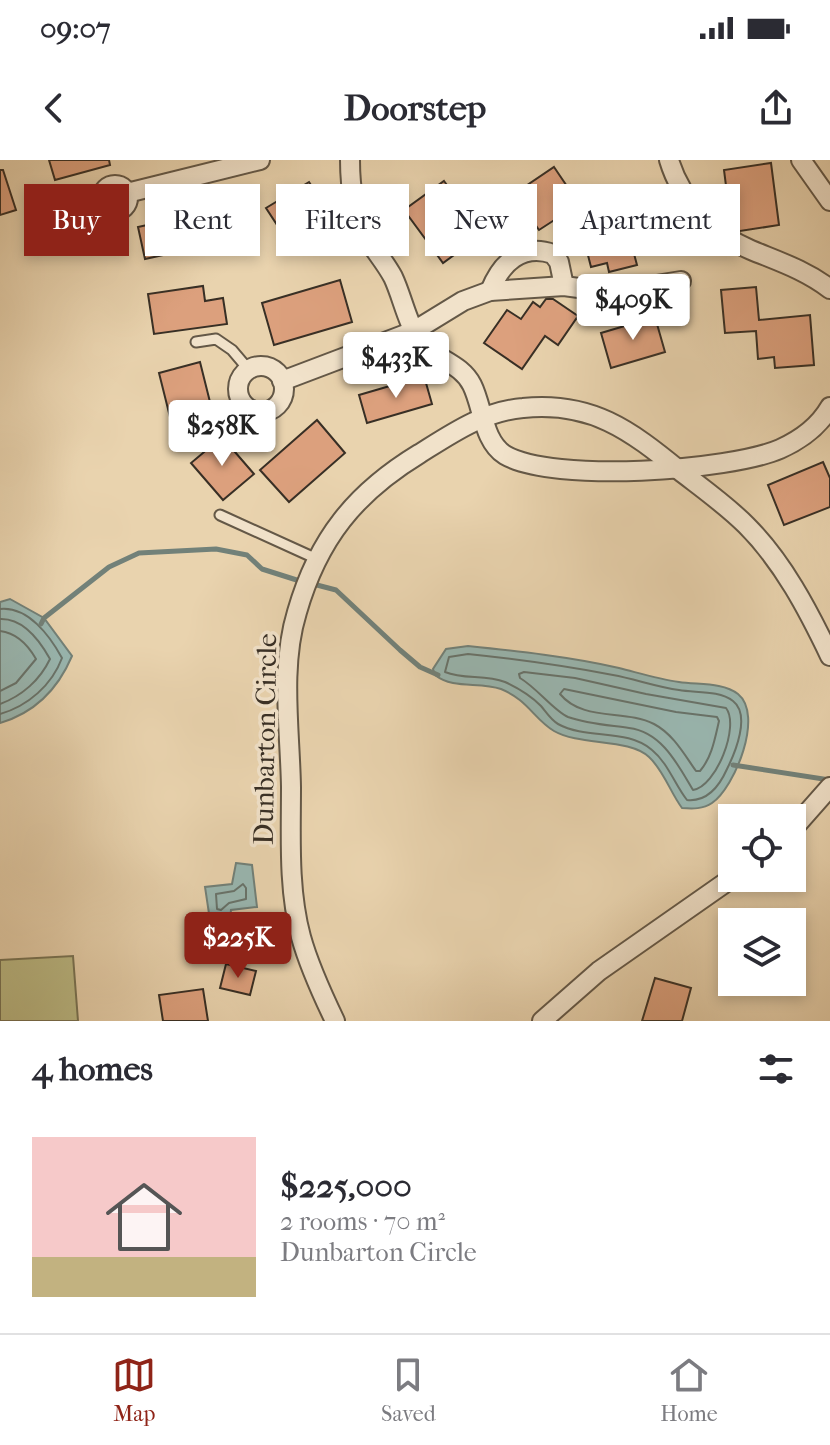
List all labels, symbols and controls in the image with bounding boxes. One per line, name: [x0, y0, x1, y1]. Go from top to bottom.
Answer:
text: 09:07: [40, 11, 111, 46]
icon: back: [32, 86, 76, 130]
icon: share: [754, 86, 798, 130]
text: Doorstep: [344, 87, 486, 129]
chip: Buy: [24, 184, 129, 256]
chip: Rent: [145, 184, 260, 256]
chip: Filters: [276, 184, 409, 256]
chip: New: [425, 184, 537, 256]
chip: Apartment: [553, 184, 740, 256]
pin: $409K: [577, 274, 689, 342]
text: $409K: [595, 284, 671, 315]
pin: $433K: [340, 332, 452, 400]
text: $433K: [361, 342, 431, 373]
pin: $258K: [166, 400, 278, 468]
text: $258K: [187, 410, 257, 441]
street label: Dunbarton Circle: [247, 633, 283, 845]
map controls: [718, 804, 806, 996]
button: locate: [718, 804, 806, 892]
button: layers: [718, 908, 806, 996]
pin: $225K: [182, 912, 294, 980]
text: $225K: [202, 922, 274, 953]
icon: filters: [754, 1047, 798, 1091]
text: 4 homes: [32, 1049, 153, 1089]
text: $225,000: [280, 1166, 412, 1206]
icon: home: [96, 1169, 192, 1265]
text: 2 rooms · 70 m²: [280, 1206, 445, 1237]
text: Dunbarton Circle: [280, 1237, 477, 1268]
tab: Map: [112, 1353, 156, 1427]
tab: Saved: [381, 1353, 436, 1427]
tab: Home: [660, 1353, 718, 1427]

